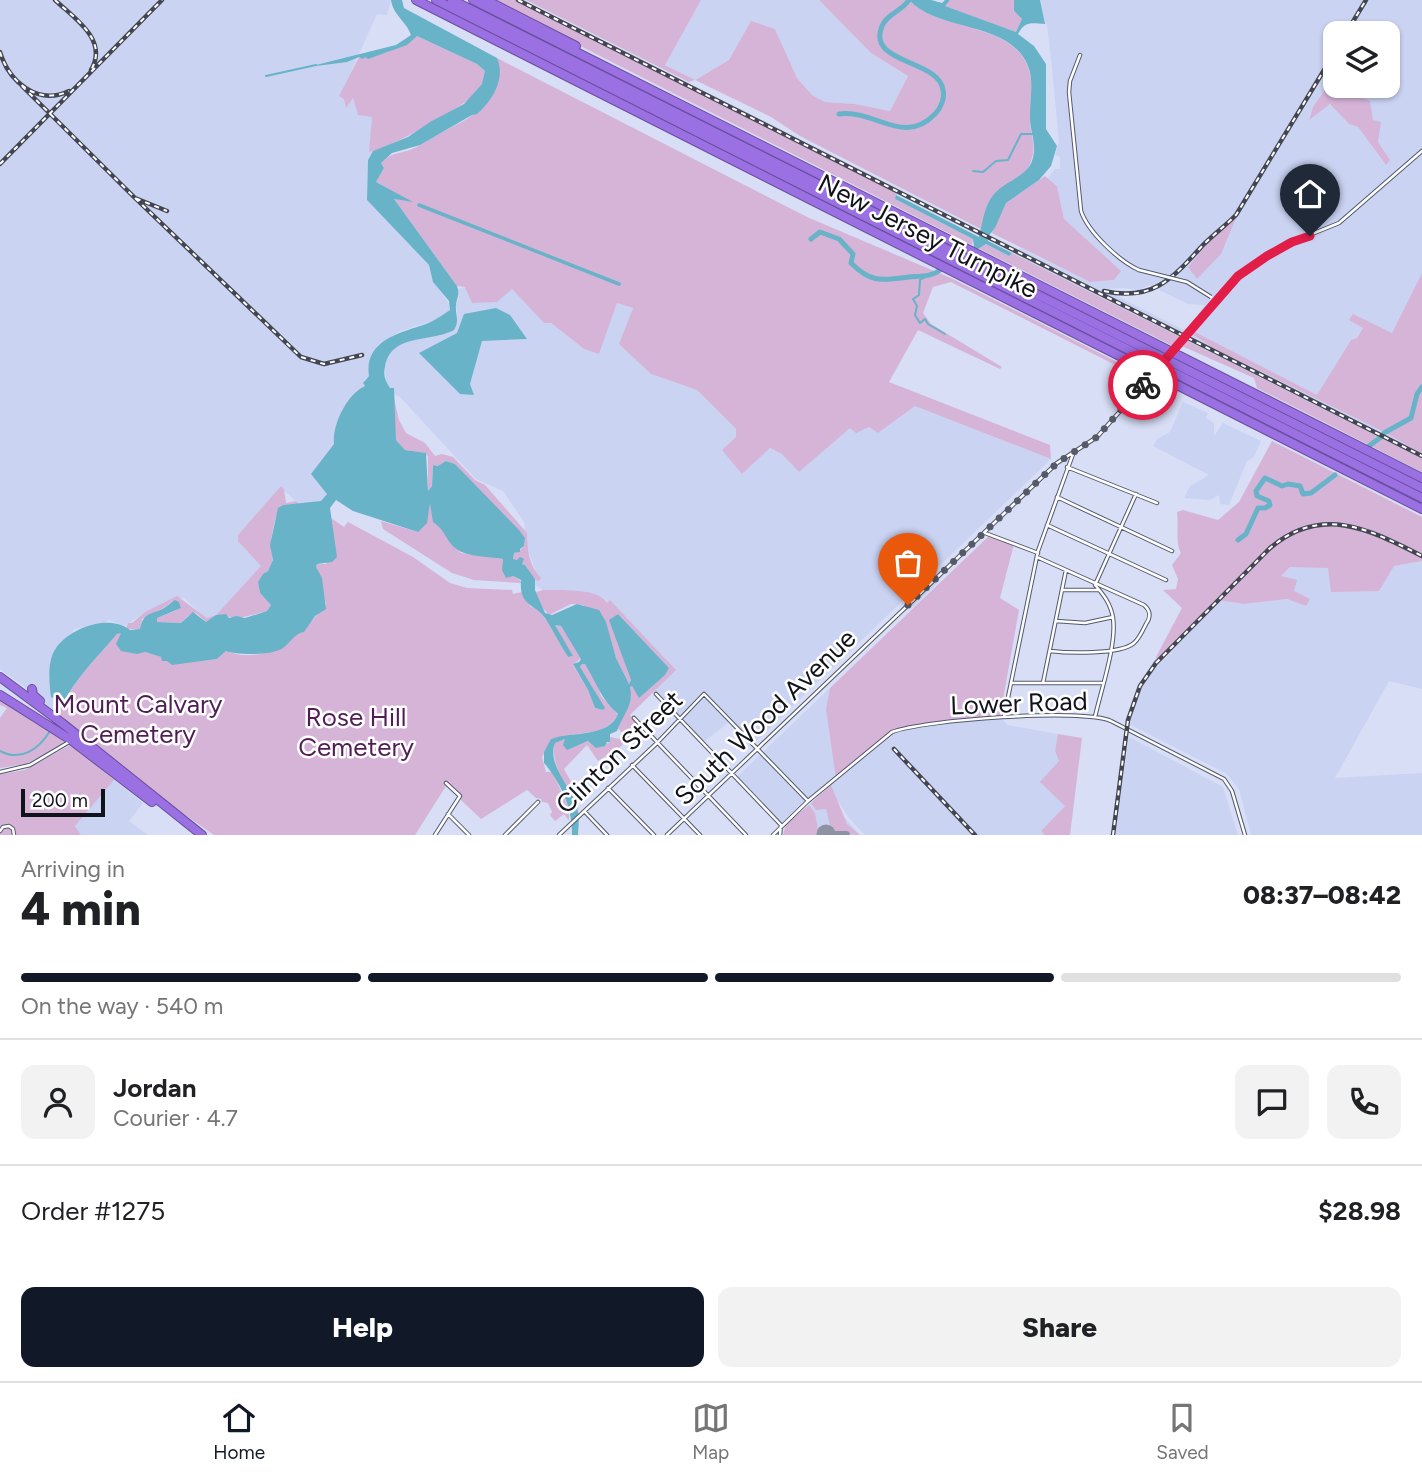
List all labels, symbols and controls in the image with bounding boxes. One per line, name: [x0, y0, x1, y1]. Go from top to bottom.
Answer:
map controls: [1323, 21, 1400, 98]
button: layers: [1323, 21, 1400, 98]
pin: [1280, 164, 1340, 236]
street label: New Jersey Turnpike: [813, 167, 1043, 305]
icon: home: [1291, 175, 1329, 213]
courier: [1108, 350, 1178, 420]
icon: bike: [1124, 366, 1162, 404]
pin: [878, 533, 938, 605]
icon: bag: [889, 544, 927, 582]
street label: South Wood Avenue: [668, 622, 862, 812]
street label: Clinton Street: [549, 684, 689, 820]
street label: Lower Road: [950, 685, 1088, 721]
park label: Mount Calvary Cemetery: [53, 688, 223, 750]
park label: Rose Hill Cemetery: [298, 701, 414, 763]
scale bar: [21, 786, 105, 818]
text: 200 m: [32, 789, 88, 812]
text: Arriving in: [21, 855, 125, 883]
text: 08:37–08:42: [1243, 879, 1401, 911]
text: 4 min: [21, 881, 141, 937]
text: On the way · 540 m: [21, 992, 223, 1020]
button: person: [21, 1065, 95, 1139]
button: chat: [1235, 1065, 1309, 1139]
button: phone: [1327, 1065, 1401, 1139]
text: Jordan: [113, 1072, 196, 1104]
text: Courier · 4.7: [113, 1104, 238, 1132]
text: Order #1275: [21, 1195, 165, 1227]
text: $28.98: [1318, 1195, 1401, 1227]
button: Help: [21, 1287, 704, 1367]
button: Share: [718, 1287, 1401, 1367]
tab: Home: [213, 1399, 265, 1464]
tab: Map: [692, 1399, 730, 1464]
tab: Saved: [1156, 1399, 1209, 1464]

